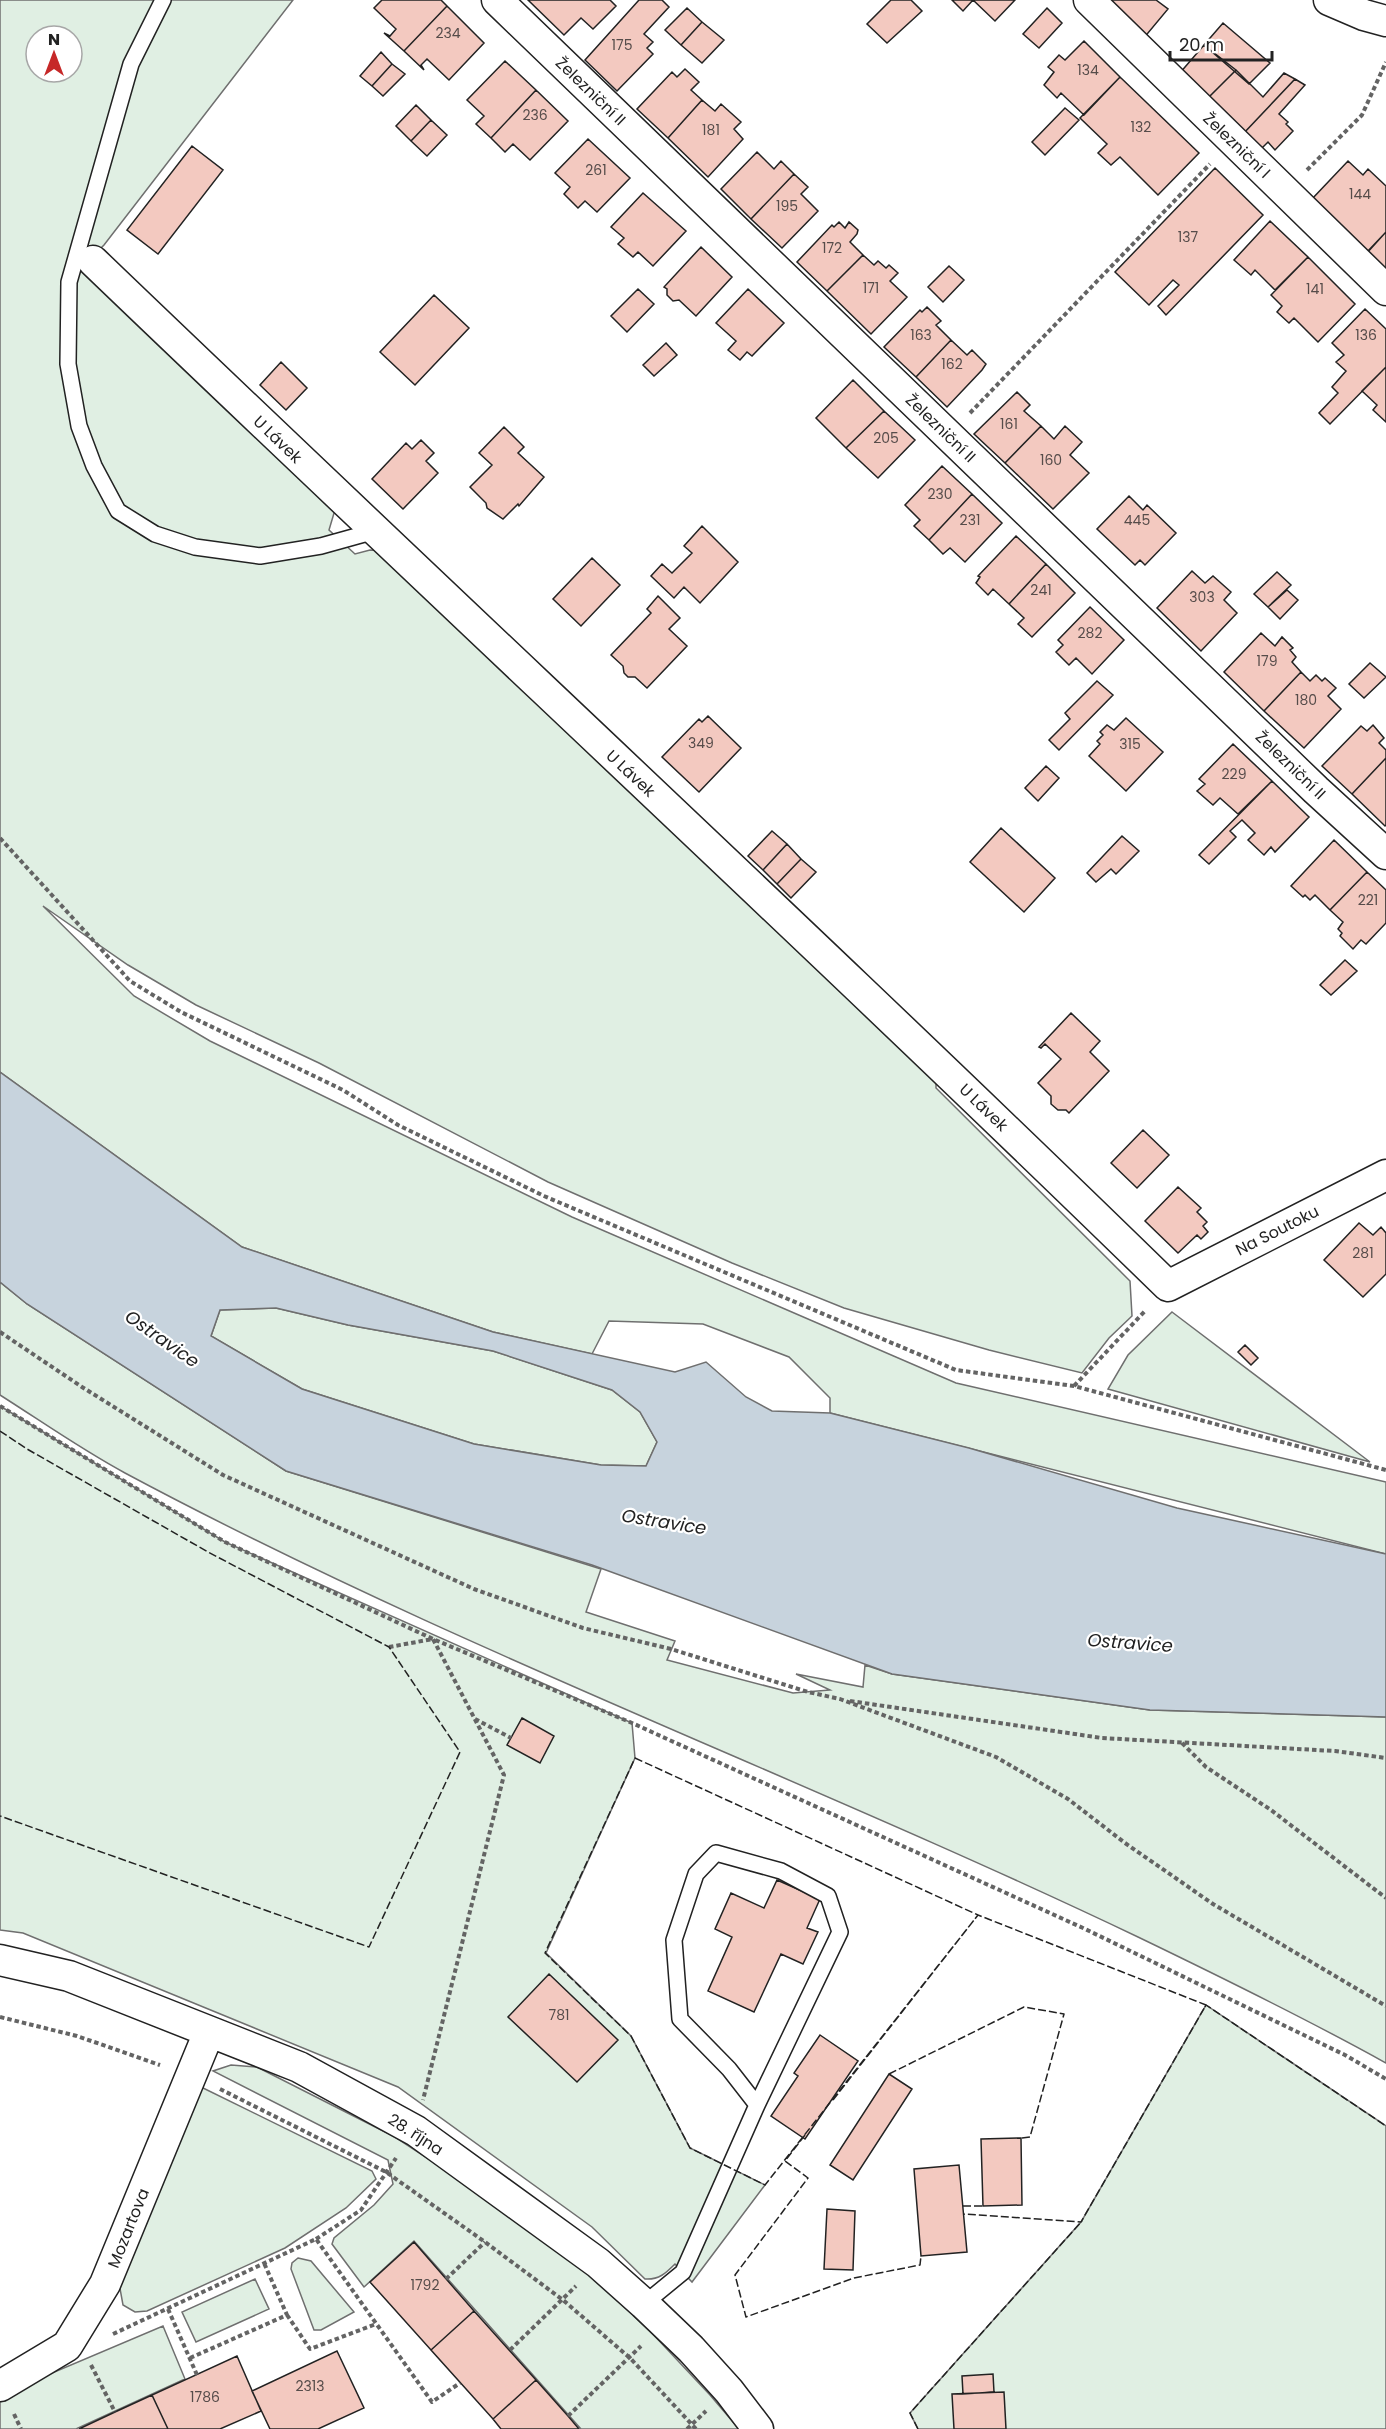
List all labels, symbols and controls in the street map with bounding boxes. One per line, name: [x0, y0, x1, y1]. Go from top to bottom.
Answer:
house number: 234: [435, 23, 461, 43]
north arrow: [24, 24, 84, 84]
scale bar: [1170, 24, 1272, 62]
text: N: [48, 28, 60, 51]
text: 20 m: [1179, 32, 1224, 57]
house number: 175: [612, 35, 632, 55]
street label: Železniční II: [550, 52, 631, 131]
house number: 134: [1077, 60, 1099, 80]
house number: 236: [522, 105, 548, 125]
street label: Železniční I: [1198, 107, 1276, 183]
house number: 132: [1131, 117, 1151, 137]
house number: 181: [702, 120, 720, 140]
house number: 261: [585, 160, 607, 180]
house number: 144: [1349, 184, 1371, 204]
house number: 195: [776, 196, 798, 216]
house number: 137: [1178, 227, 1199, 247]
house number: 172: [822, 238, 842, 258]
house number: 171: [863, 278, 879, 298]
house number: 141: [1306, 279, 1324, 299]
house number: 163: [910, 325, 932, 345]
house number: 136: [1355, 325, 1377, 345]
house number: 162: [941, 354, 963, 374]
street label: Železniční II: [900, 389, 981, 468]
street label: U Lávek: [248, 410, 308, 469]
house number: 161: [1000, 414, 1018, 434]
house number: 205: [873, 428, 899, 448]
house number: 160: [1040, 450, 1062, 470]
house number: 230: [927, 484, 953, 504]
house number: 231: [960, 510, 980, 530]
house number: 445: [1124, 510, 1150, 530]
house number: 241: [1030, 580, 1052, 600]
house number: 303: [1189, 587, 1215, 607]
house number: 282: [1078, 623, 1102, 643]
house number: 179: [1257, 651, 1277, 671]
house number: 180: [1295, 690, 1317, 710]
street label: Železniční II: [1250, 726, 1331, 805]
house number: 349: [688, 733, 714, 753]
house number: 315: [1119, 734, 1141, 754]
street label: U Lávek: [601, 745, 661, 803]
house number: 229: [1222, 764, 1246, 784]
house number: 221: [1358, 890, 1378, 910]
street label: U Lávek: [954, 1078, 1014, 1137]
street label: Na Soutoku: [1232, 1200, 1323, 1261]
house number: 281: [1352, 1243, 1374, 1263]
water label: Ostravice: [120, 1304, 205, 1373]
water label: Ostravice: [620, 1502, 708, 1541]
water label: Ostravice: [1086, 1627, 1174, 1658]
house number: 781: [549, 2005, 569, 2025]
street label: 28. října: [384, 2108, 448, 2161]
street label: Mozartova: [102, 2185, 155, 2271]
house number: 1792: [411, 2275, 440, 2295]
house number: 2313: [295, 2376, 325, 2396]
house number: 1786: [190, 2387, 220, 2407]

